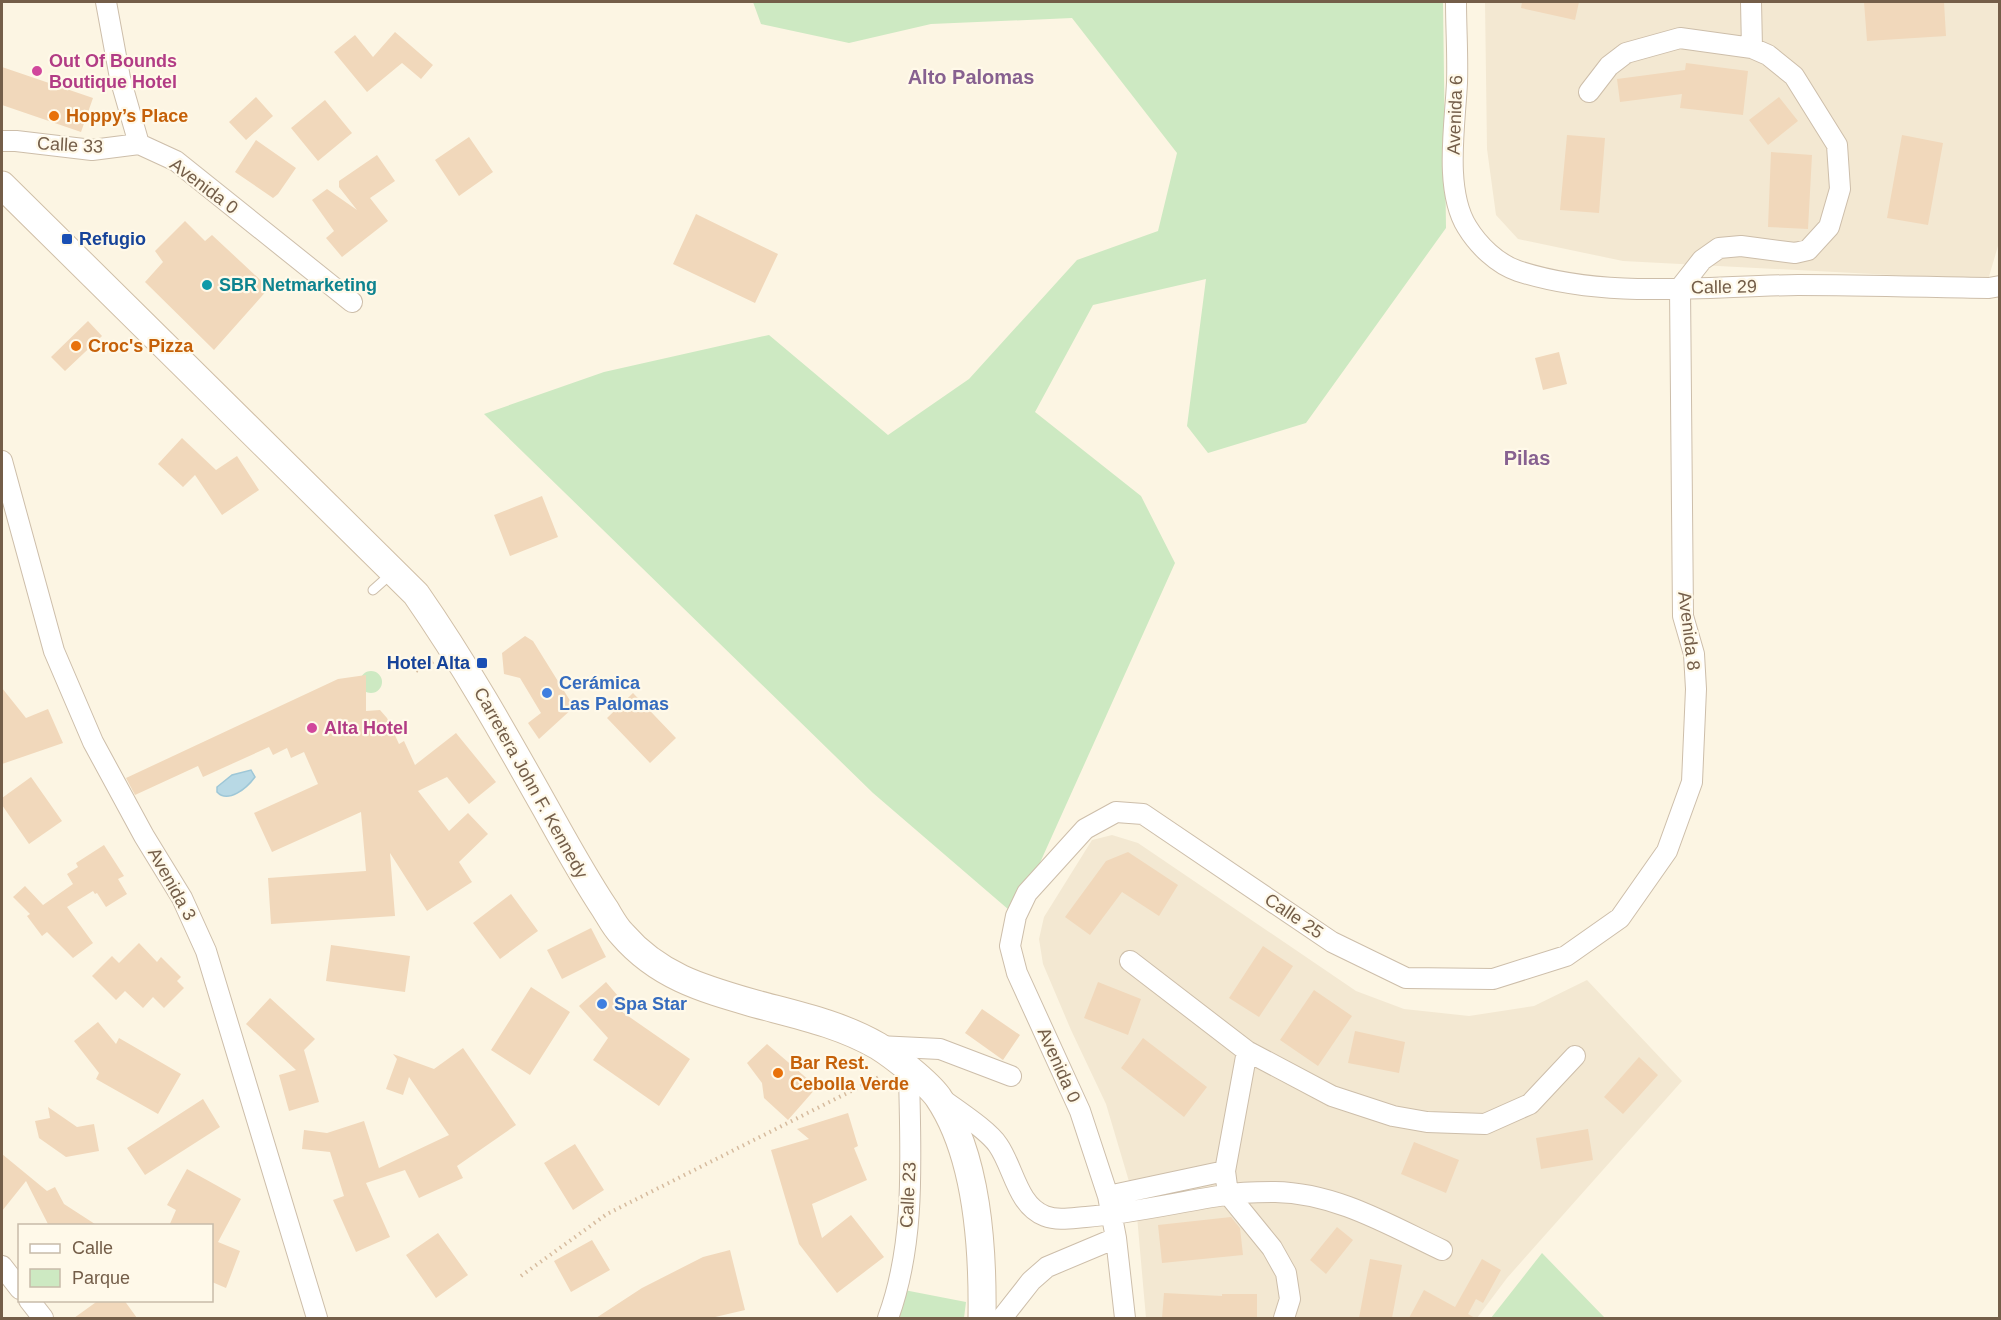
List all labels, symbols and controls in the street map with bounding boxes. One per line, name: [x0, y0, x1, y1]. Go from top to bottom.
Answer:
place label: Out Of Bounds Boutique Hotel: [49, 51, 177, 92]
marker: Out Of Bounds Boutique Hotel: [30, 64, 44, 78]
district label: Alto Palomas: [908, 66, 1034, 88]
street label: Avenida 6: [1444, 75, 1466, 155]
place label: Hoppy’s Place: [66, 106, 188, 126]
marker: Hoppy’s Place: [47, 109, 61, 123]
street label: Calle 33: [36, 133, 104, 157]
street label: Avenida 0: [166, 154, 242, 218]
place label: Refugio: [79, 229, 146, 249]
marker: Refugio: [60, 232, 74, 246]
place label: SBR Netmarketing: [219, 275, 377, 295]
street label: Calle 29: [1691, 276, 1757, 298]
marker: SBR Netmarketing: [200, 278, 214, 292]
place label: Croc's Pizza: [88, 336, 194, 356]
marker: Croc's Pizza: [69, 339, 83, 353]
district label: Pilas: [1504, 447, 1550, 469]
street label: Avenida 8: [1674, 590, 1704, 672]
place label: Hotel Alta: [387, 653, 471, 673]
marker: Hotel Alta: [475, 656, 489, 670]
place label: Cerámica Las Palomas: [559, 673, 669, 714]
street label: Carretera John F. Kennedy: [470, 684, 592, 882]
marker: Cerámica Las Palomas: [540, 686, 554, 700]
place label: Alta Hotel: [324, 718, 408, 738]
marker: Alta Hotel: [305, 721, 319, 735]
street label: Avenida 3: [144, 844, 200, 924]
street label: Calle 25: [1261, 889, 1327, 943]
place label: Spa Star: [614, 994, 687, 1014]
marker: Spa Star: [595, 997, 609, 1011]
street label: Avenida 0: [1034, 1025, 1084, 1105]
place label: Bar Rest. Cebolla Verde: [790, 1053, 909, 1094]
marker: Bar Rest. Cebolla Verde: [771, 1066, 785, 1080]
street label: Calle 23: [896, 1161, 920, 1229]
legend: [18, 1224, 213, 1302]
text: Calle: [72, 1238, 113, 1258]
text: Parque: [72, 1268, 130, 1288]

